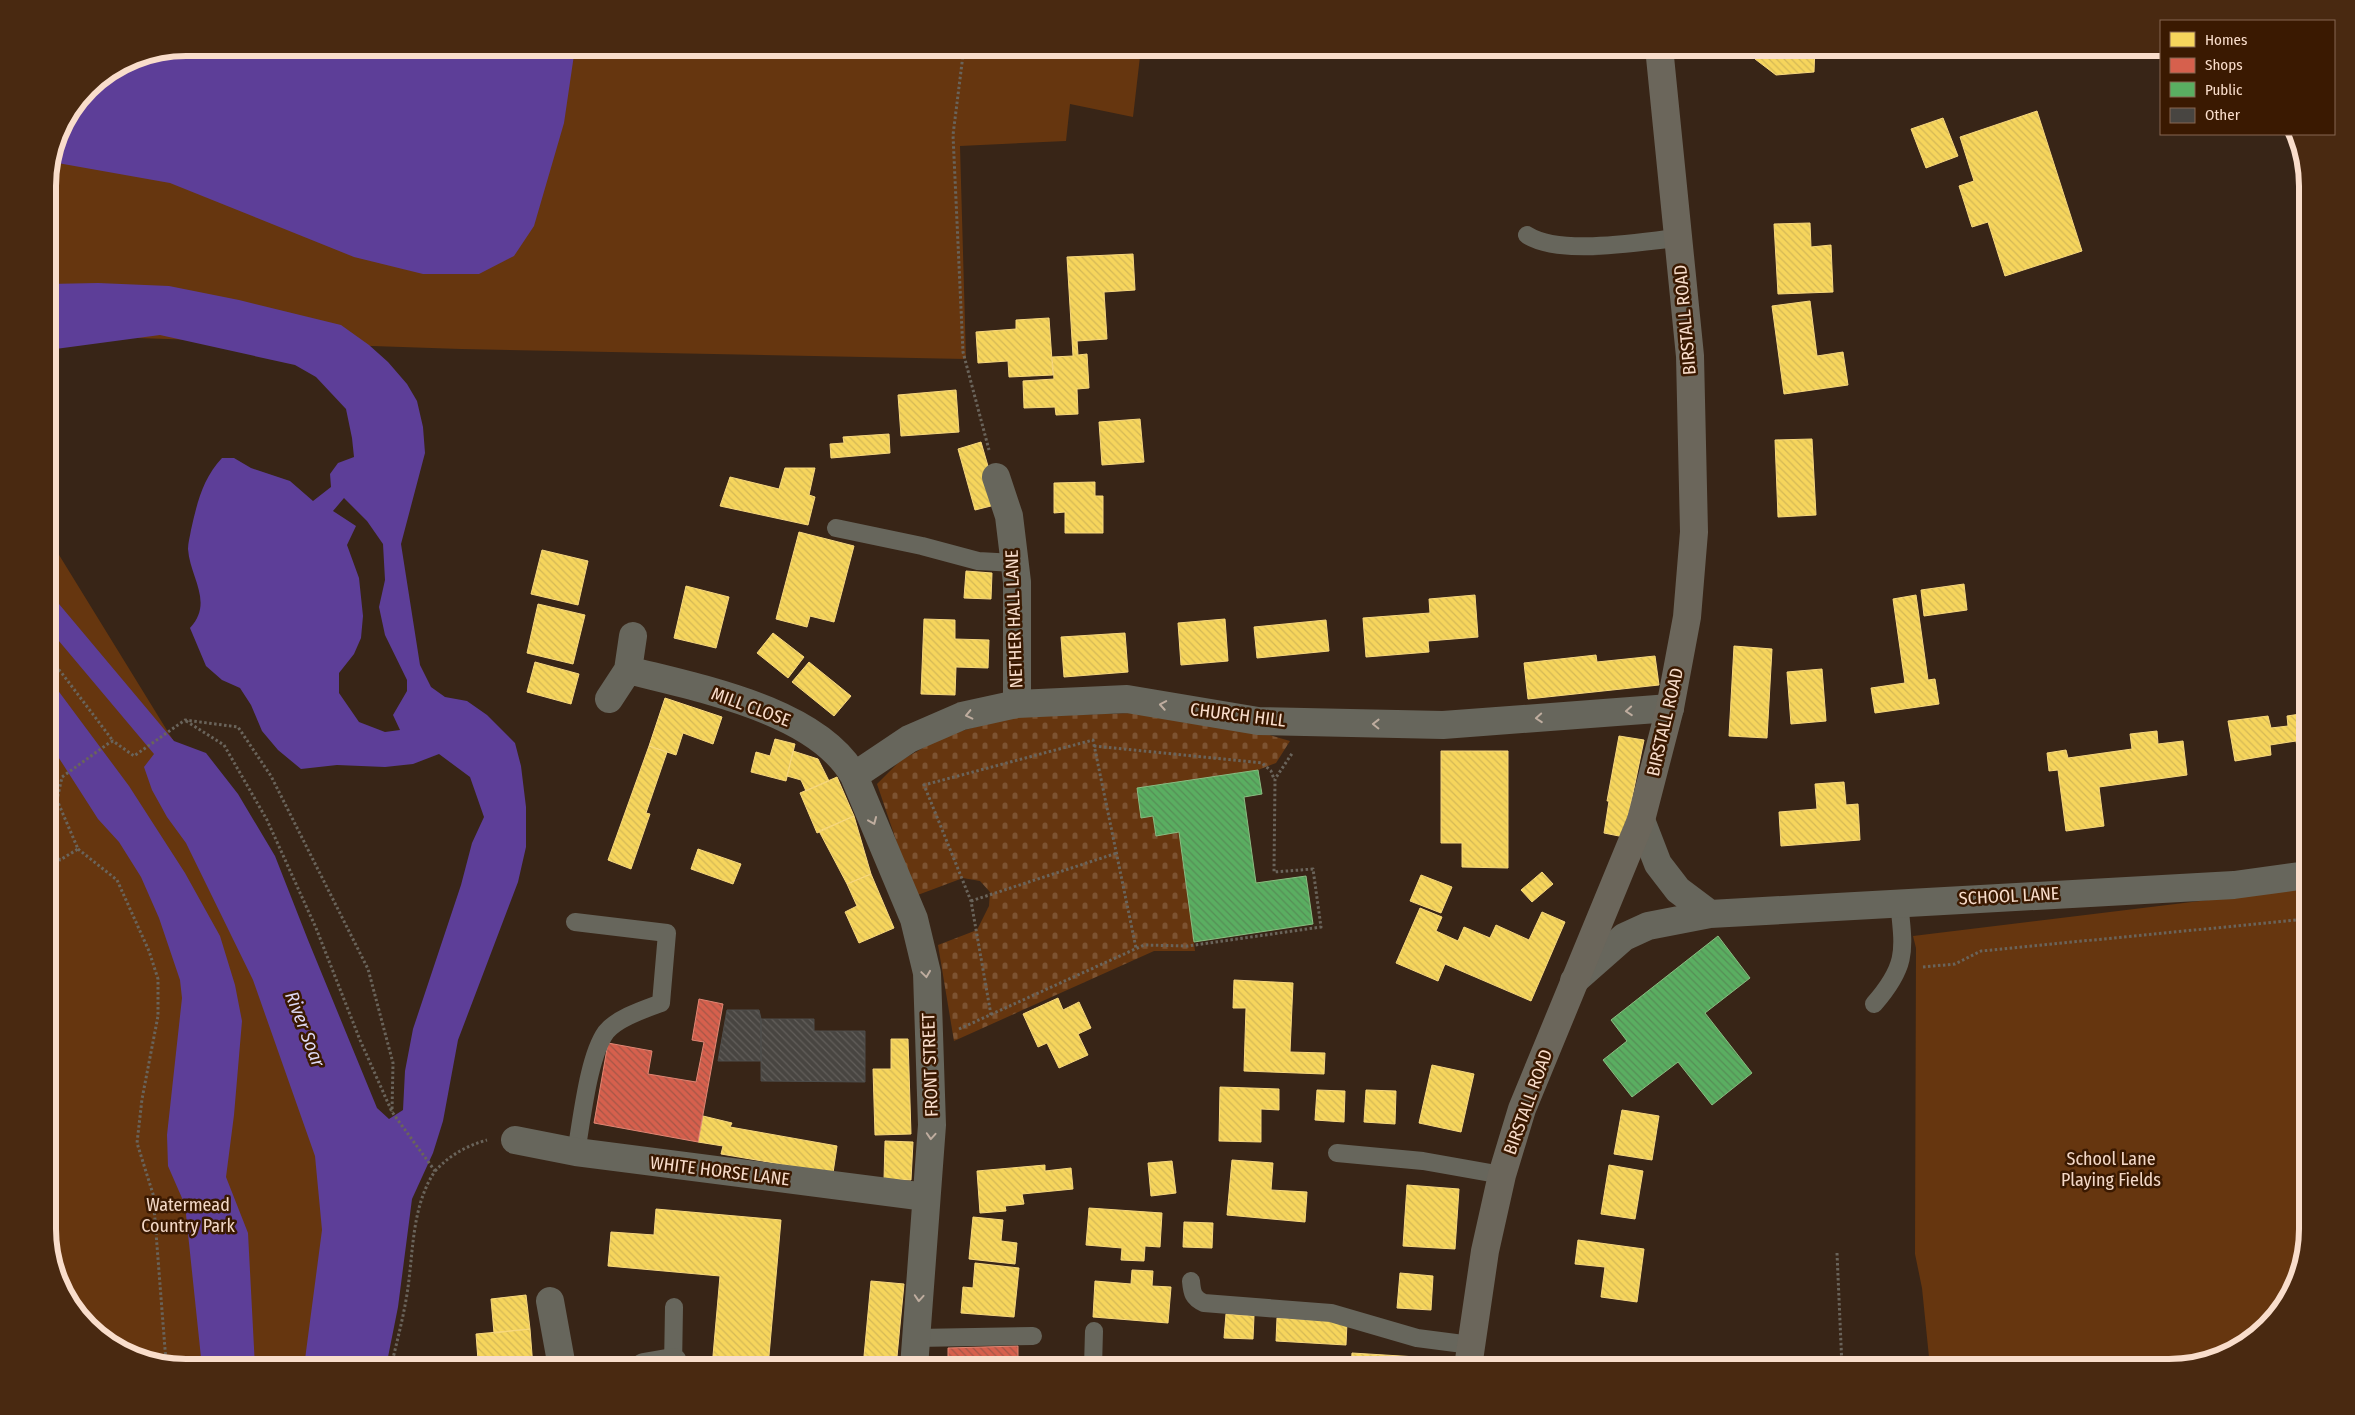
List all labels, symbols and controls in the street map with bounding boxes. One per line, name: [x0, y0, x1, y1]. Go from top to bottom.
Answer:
legend: [2160, 20, 2335, 135]
text: Homes: [2205, 31, 2247, 49]
text: Shops: [2205, 56, 2243, 74]
text: Public: [2205, 81, 2243, 99]
text: Other: [2205, 106, 2241, 124]
street label: BIRSTALL ROAD: [1669, 264, 1701, 376]
street label: NETHER HALL LANE: [1001, 549, 1027, 689]
street label: BIRSTALL ROAD: [1642, 666, 1688, 778]
street label: MILL CLOSE: [708, 683, 794, 731]
street label: CHURCH HILL: [1189, 698, 1287, 732]
one-way arrow: [1158, 700, 1166, 711]
one-way arrow: [1624, 706, 1632, 717]
one-way arrow: [964, 709, 973, 720]
one-way arrow: [1534, 712, 1542, 723]
one-way arrow: [1372, 719, 1380, 729]
one-way arrow: [867, 816, 877, 825]
street label: SCHOOL LANE: [1958, 882, 2060, 910]
one-way arrow: [920, 970, 931, 978]
water label: River Soar: [280, 988, 330, 1071]
street label: FRONT STREET: [917, 1012, 943, 1117]
street label: BIRSTALL ROAD: [1499, 1046, 1557, 1158]
one-way arrow: [925, 1133, 936, 1141]
park label: School Lane Playing Fields: [2061, 1148, 2161, 1191]
street label: WHITE HORSE LANE: [649, 1152, 791, 1190]
park label: Watermead Country Park: [141, 1194, 235, 1237]
one-way arrow: [914, 1295, 925, 1303]

